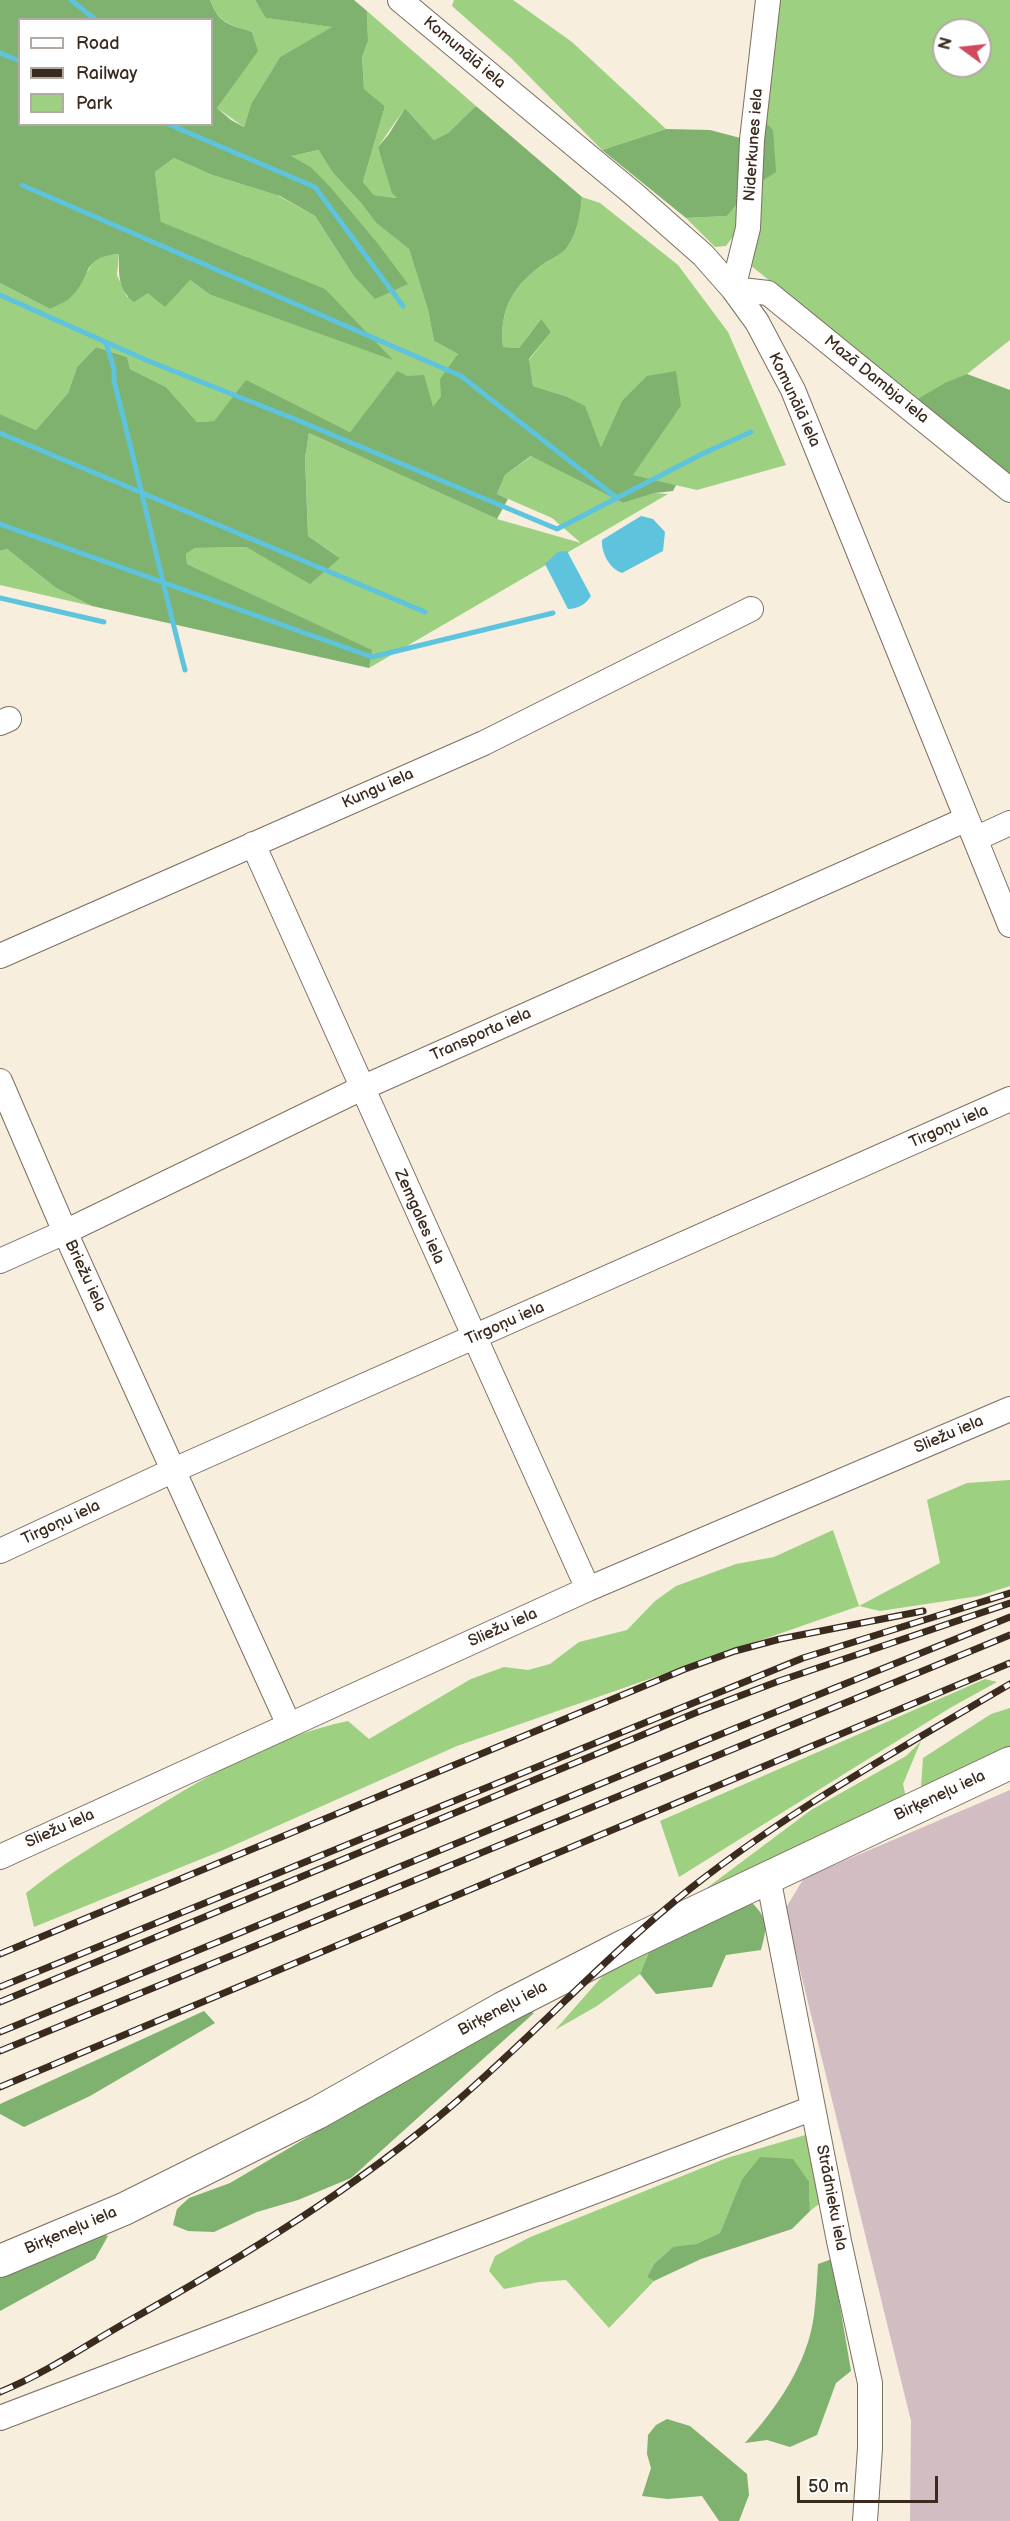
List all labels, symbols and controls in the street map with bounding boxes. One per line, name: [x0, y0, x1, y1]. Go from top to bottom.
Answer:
street label: Komunālā iela: [419, 13, 509, 93]
legend: [18, 18, 213, 126]
north arrow: [932, 18, 992, 78]
text: Road: [76, 33, 120, 54]
text: N: [935, 35, 957, 52]
text: Railway: [76, 63, 138, 84]
street label: Niderkunes iela: [740, 88, 768, 202]
text: Park: [76, 93, 112, 114]
street label: Mazā Dambja iela: [820, 332, 932, 428]
street label: Komunālā iela: [764, 350, 824, 450]
street label: Kungu iela: [339, 765, 417, 813]
street label: Transporta iela: [428, 1004, 534, 1066]
street label: Tirgoņu iela: [907, 1101, 991, 1153]
street label: Zemgales iela: [390, 1167, 448, 1267]
street label: Briežu iela: [60, 1237, 110, 1315]
street label: Tirgoņu iela: [463, 1298, 547, 1350]
street label: Sliežu iela: [911, 1412, 987, 1458]
street label: Tirgoņu iela: [19, 1496, 103, 1550]
street label: Sliežu iela: [466, 1604, 540, 1652]
street label: Birķeneļu iela: [891, 1767, 989, 1825]
street label: Sliežu iela: [23, 1805, 97, 1853]
street label: Birķeneļu iela: [455, 1977, 551, 2041]
street label: Strādnieku iela: [811, 2144, 851, 2252]
street label: Birķeneļu iela: [22, 2203, 120, 2259]
scale bar: [800, 2464, 941, 2502]
text: 50 m: [808, 2476, 849, 2497]

